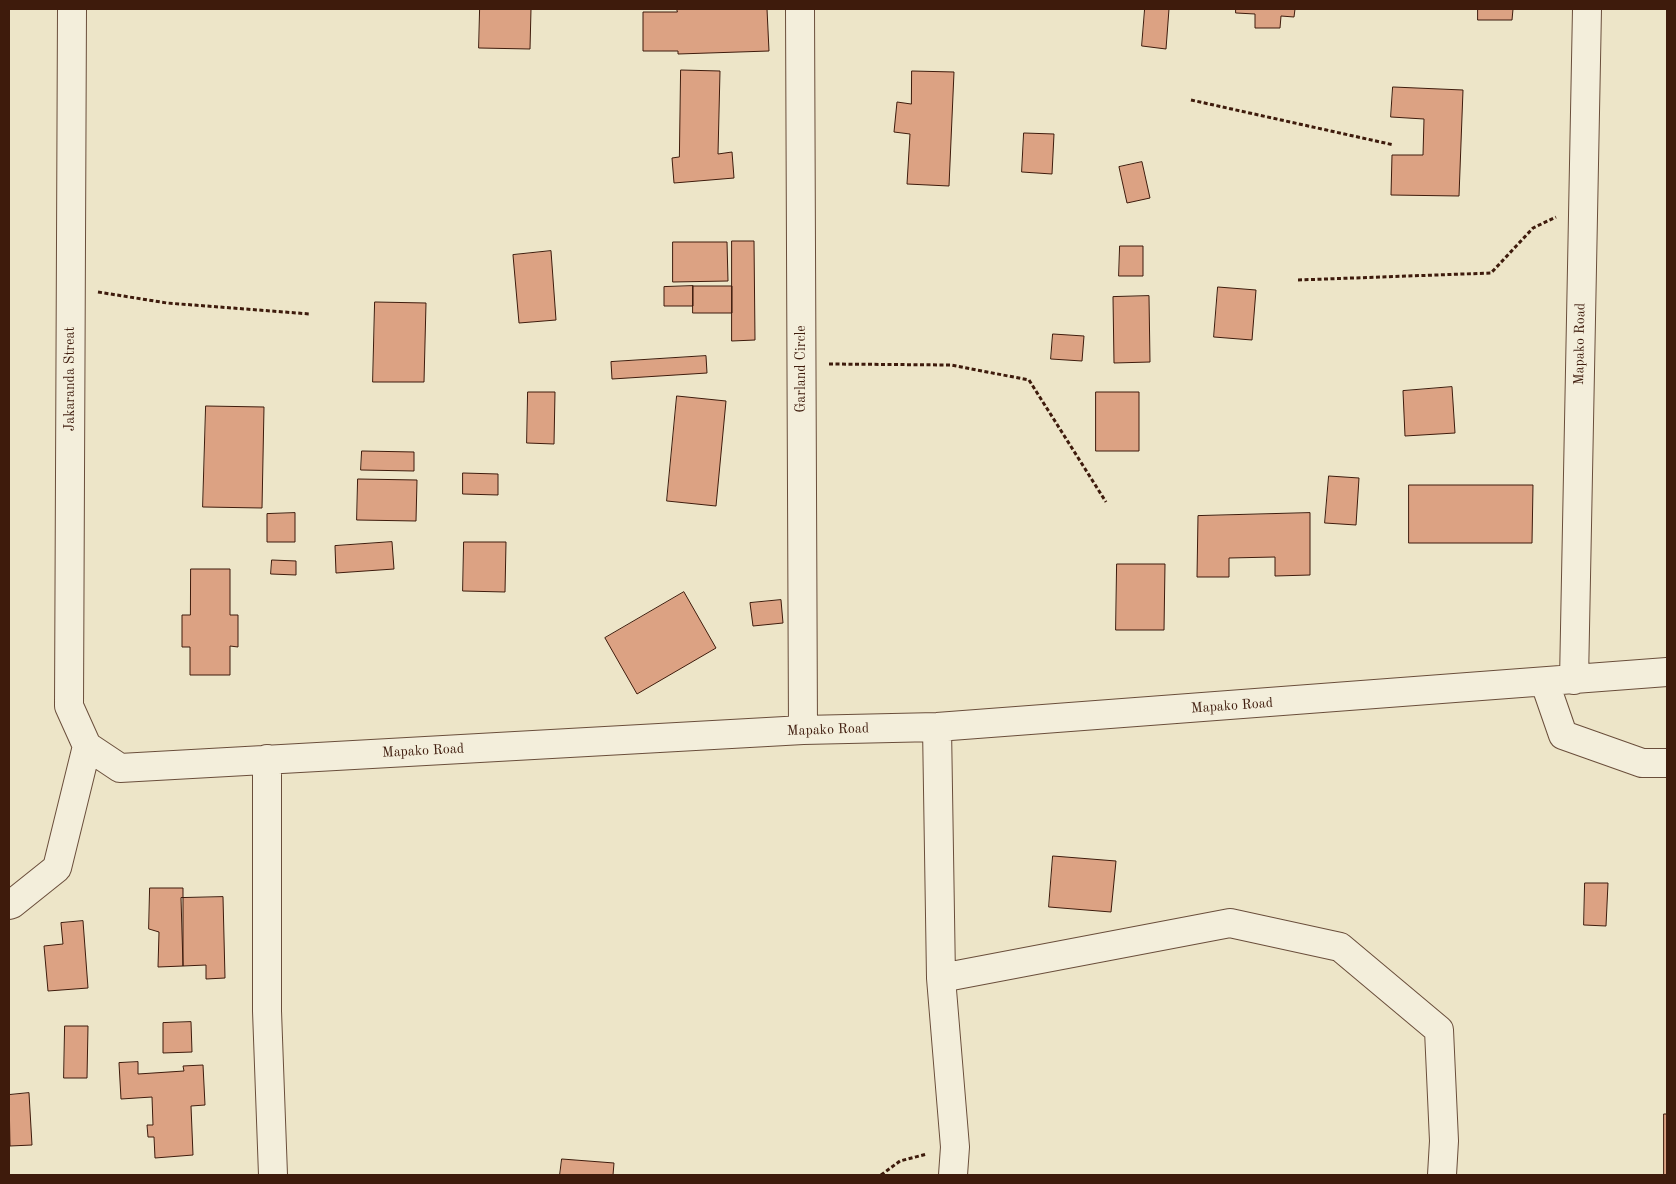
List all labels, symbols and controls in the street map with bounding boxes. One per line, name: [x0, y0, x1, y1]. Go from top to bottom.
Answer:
street label: Mapako Road: [1571, 303, 1589, 385]
street label: Garland Circle: [793, 325, 809, 413]
street label: Jakaranda Streat: [62, 327, 78, 431]
street label: Mapako Road: [1190, 695, 1274, 717]
street label: Mapako Road: [787, 720, 869, 740]
street label: Mapako Road: [382, 740, 464, 762]

